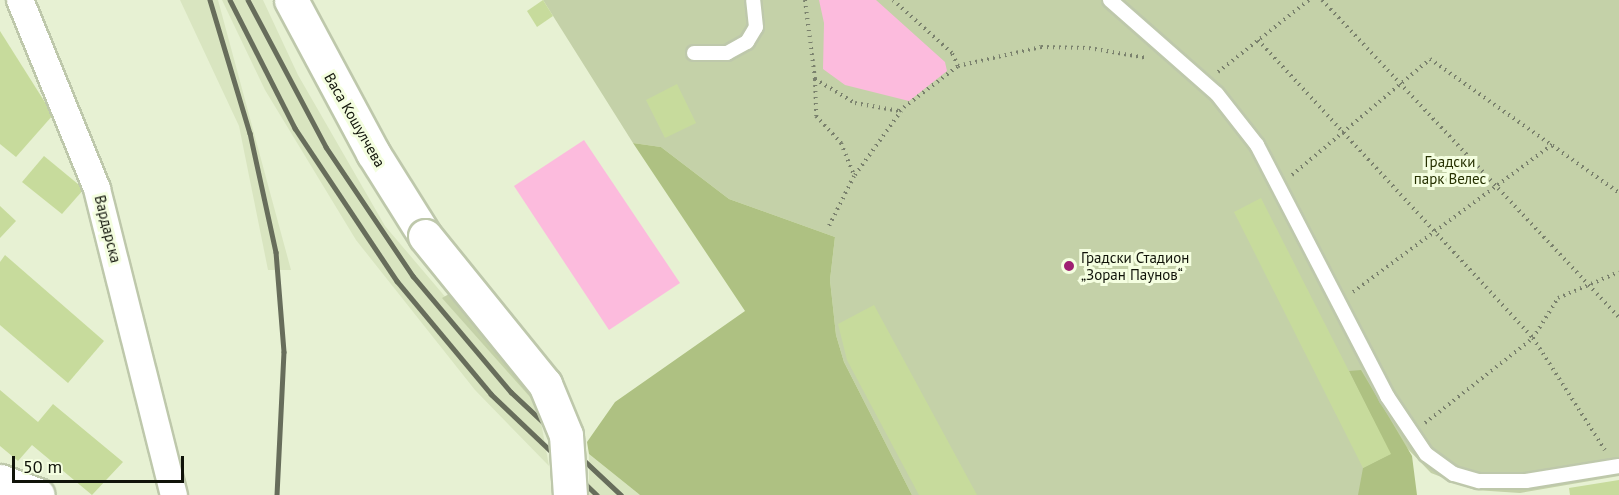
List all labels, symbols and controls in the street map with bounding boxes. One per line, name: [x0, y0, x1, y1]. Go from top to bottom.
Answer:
street label: Васа Кошулчева: [321, 70, 389, 170]
park label: Градски парк Велес: [1414, 152, 1486, 187]
street label: Вардарска: [91, 193, 125, 265]
place label: Градски Стадион „Зоран Паунов“: [1081, 248, 1189, 283]
marker: Градски Стадион „Зоран Паунов“: [1062, 259, 1076, 273]
scale bar: [15, 444, 188, 482]
text: 50 m: [23, 455, 62, 478]

